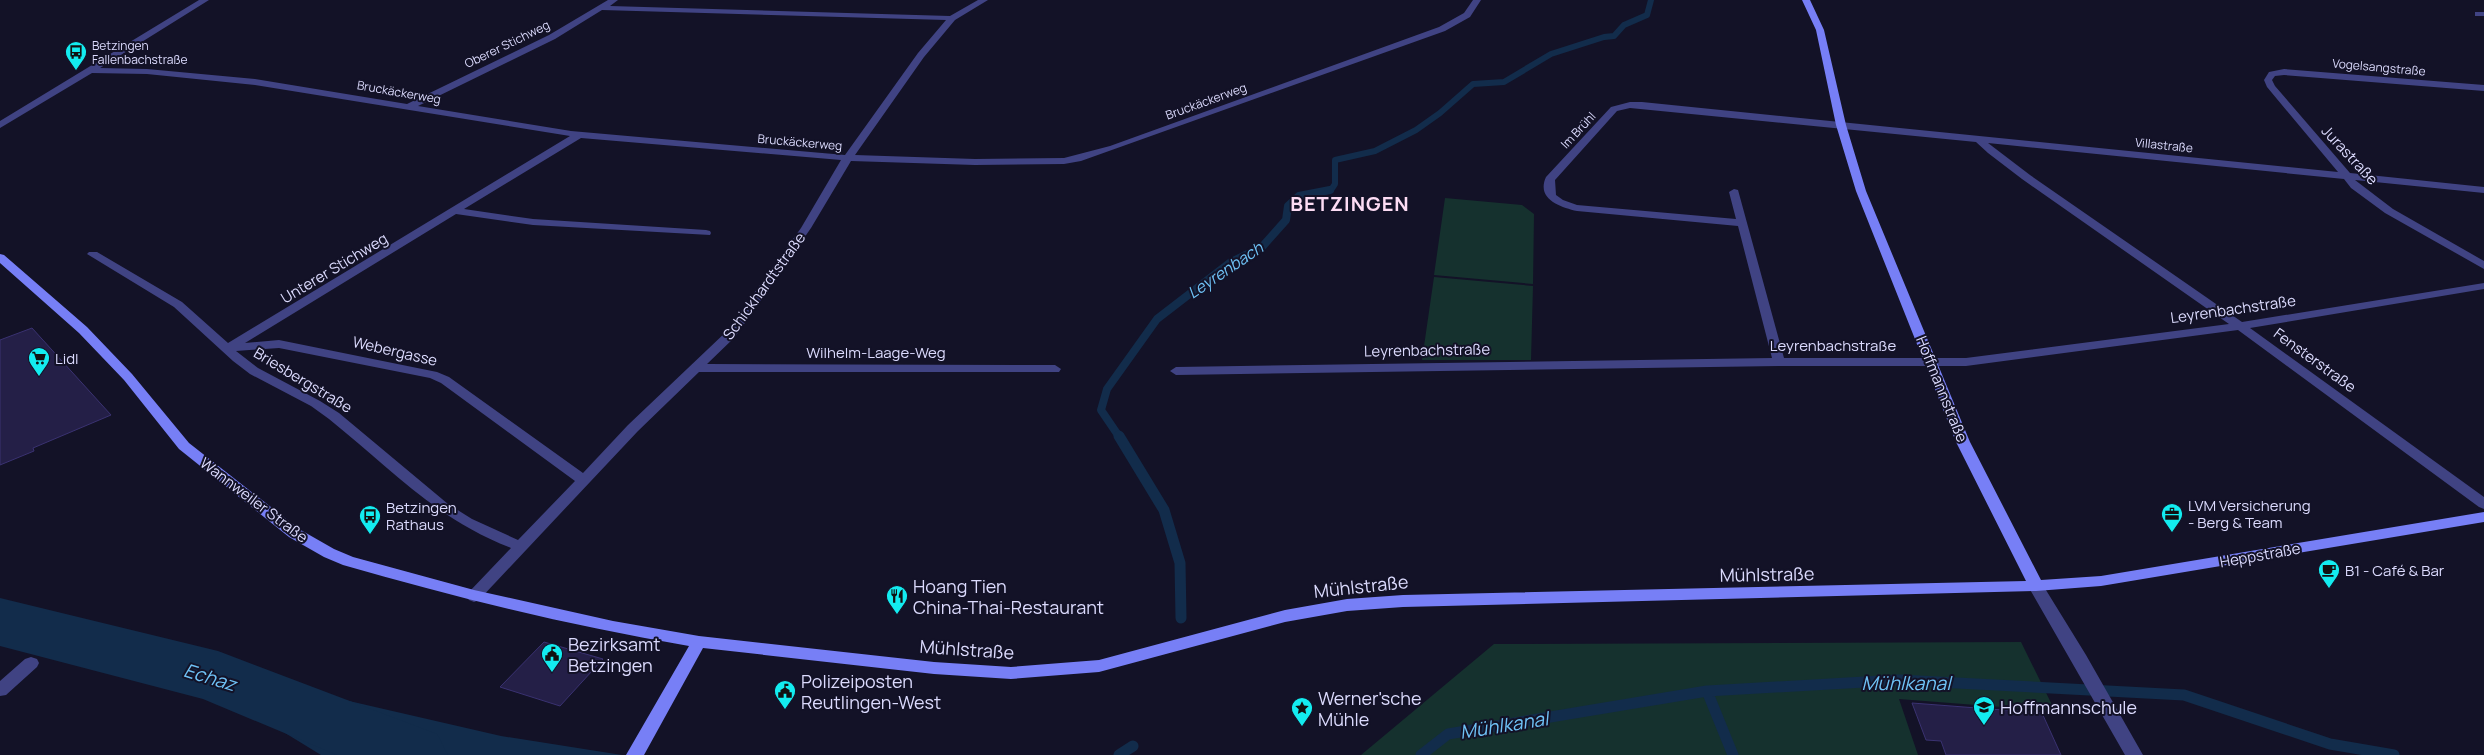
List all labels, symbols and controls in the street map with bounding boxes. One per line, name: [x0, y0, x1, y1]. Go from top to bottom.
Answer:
street label: Oberer Stichweg: [462, 16, 552, 72]
place label: Betzingen Fallenbachstraße: [92, 37, 188, 68]
bus stop icon: Betzingen Fallenbachstraße: [64, 40, 88, 71]
street label: Vogelsangstraße: [2332, 54, 2426, 80]
street label: Bruckäckerweg: [356, 76, 442, 108]
street label: Bruckäckerweg: [1163, 78, 1249, 124]
street label: Im Brühl: [1557, 108, 1599, 152]
street label: Jurastraße: [2317, 121, 2383, 190]
street label: Bruckäckerweg: [757, 130, 843, 154]
street label: Villastraße: [2134, 134, 2194, 156]
district label: BETZINGEN: [1290, 190, 1410, 217]
street label: Unterer Stichweg: [277, 228, 391, 308]
street label: Schickhardtstraße: [718, 228, 810, 344]
water label: Leyrenbach: [1183, 236, 1268, 303]
street label: Leyrenbachstraße: [2169, 290, 2297, 328]
street label: Fensterstraße: [2269, 323, 2361, 397]
street label: Webergasse: [351, 331, 440, 371]
street label: Hoffmannstraße: [1911, 333, 1973, 446]
street label: Leyrenbachstraße: [1770, 335, 1896, 356]
street label: Leyrenbachstraße: [1364, 338, 1491, 362]
street label: Briesbergstraße: [250, 342, 356, 418]
street label: Wilhelm-Laage-Weg: [806, 342, 946, 363]
supermarket icon: Lidl: [27, 346, 51, 377]
place label: Lidl: [55, 348, 79, 369]
street label: Wannweiler Straße: [196, 452, 312, 548]
place label: LVM Versicherung - Berg & Team: [2188, 495, 2311, 533]
place label: Betzingen Rathaus: [386, 497, 457, 535]
office icon: LVM Versicherung - Berg & Team: [2160, 502, 2184, 533]
bus stop icon: Betzingen Rathaus: [358, 504, 382, 535]
street label: Heppstraße: [2218, 538, 2302, 572]
cafe icon: B1 - Café & Bar: [2317, 558, 2341, 589]
place label: B1 - Café & Bar: [2345, 560, 2445, 581]
street label: Mühlstraße: [1719, 561, 1815, 587]
street label: Mühlstraße: [1313, 569, 1409, 603]
place label: Hoang Tien China-Thai-Restaurant: [913, 574, 1104, 619]
restaurant icon: Hoang Tien China-Thai-Restaurant: [885, 584, 909, 615]
place label: Bezirksamt Betzingen: [568, 632, 660, 677]
street label: Mühlstraße: [919, 634, 1015, 664]
public building icon: Bezirksamt Betzingen: [540, 642, 564, 673]
water label: Echaz: [181, 657, 241, 698]
place label: Polizeiposten Reutlingen-West: [801, 669, 941, 714]
water label: Mühlkanal: [1861, 670, 1953, 696]
public building icon: Polizeiposten Reutlingen-West: [773, 679, 797, 710]
place label: Werner'sche Mühle: [1318, 686, 1421, 731]
school or university icon: Hoffmannschule: [1972, 695, 1996, 726]
place label: Hoffmannschule: [2000, 695, 2137, 719]
place icon: Werner'sche Mühle: [1290, 696, 1314, 727]
water label: Mühlkanal: [1458, 705, 1553, 745]

